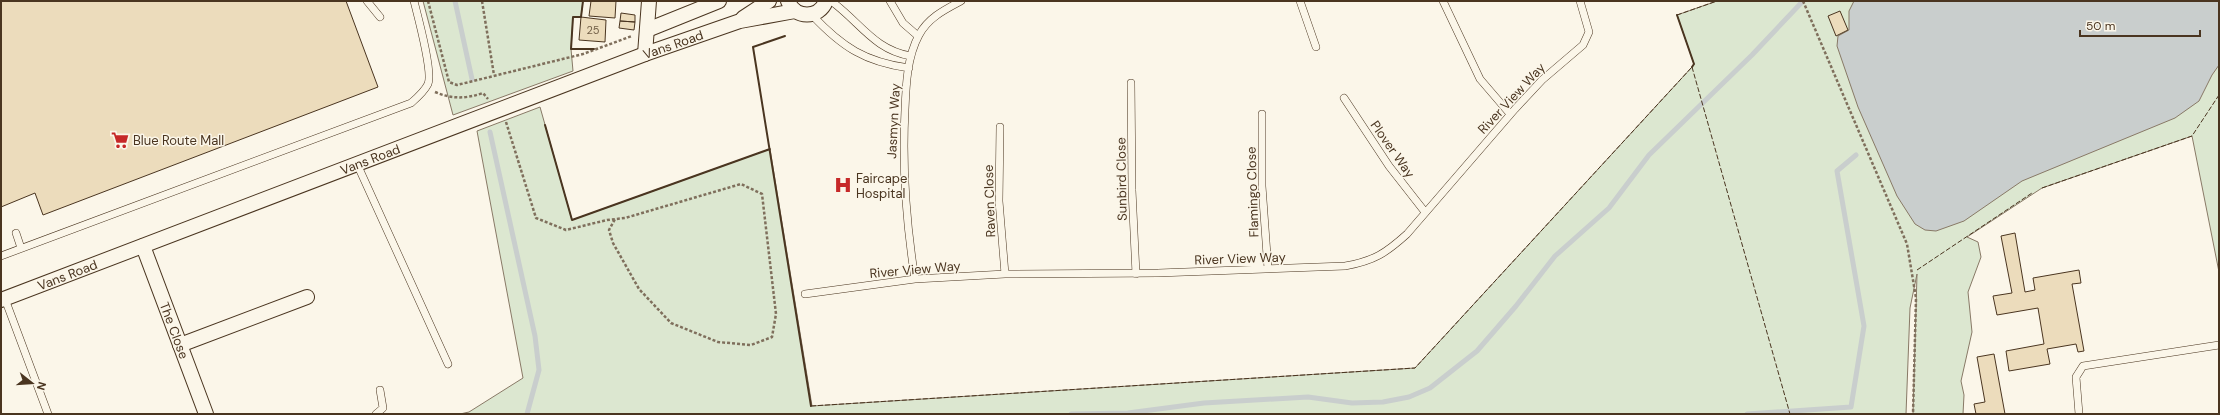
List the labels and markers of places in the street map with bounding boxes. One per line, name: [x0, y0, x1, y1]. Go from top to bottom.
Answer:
supermarket icon: Blue Route Mall: [110, 130, 130, 150]
place label: Blue Route Mall: [133, 132, 224, 149]
place label: Faircape Hospital: [856, 170, 907, 202]
hospital icon: Faircape Hospital: [833, 175, 853, 195]

